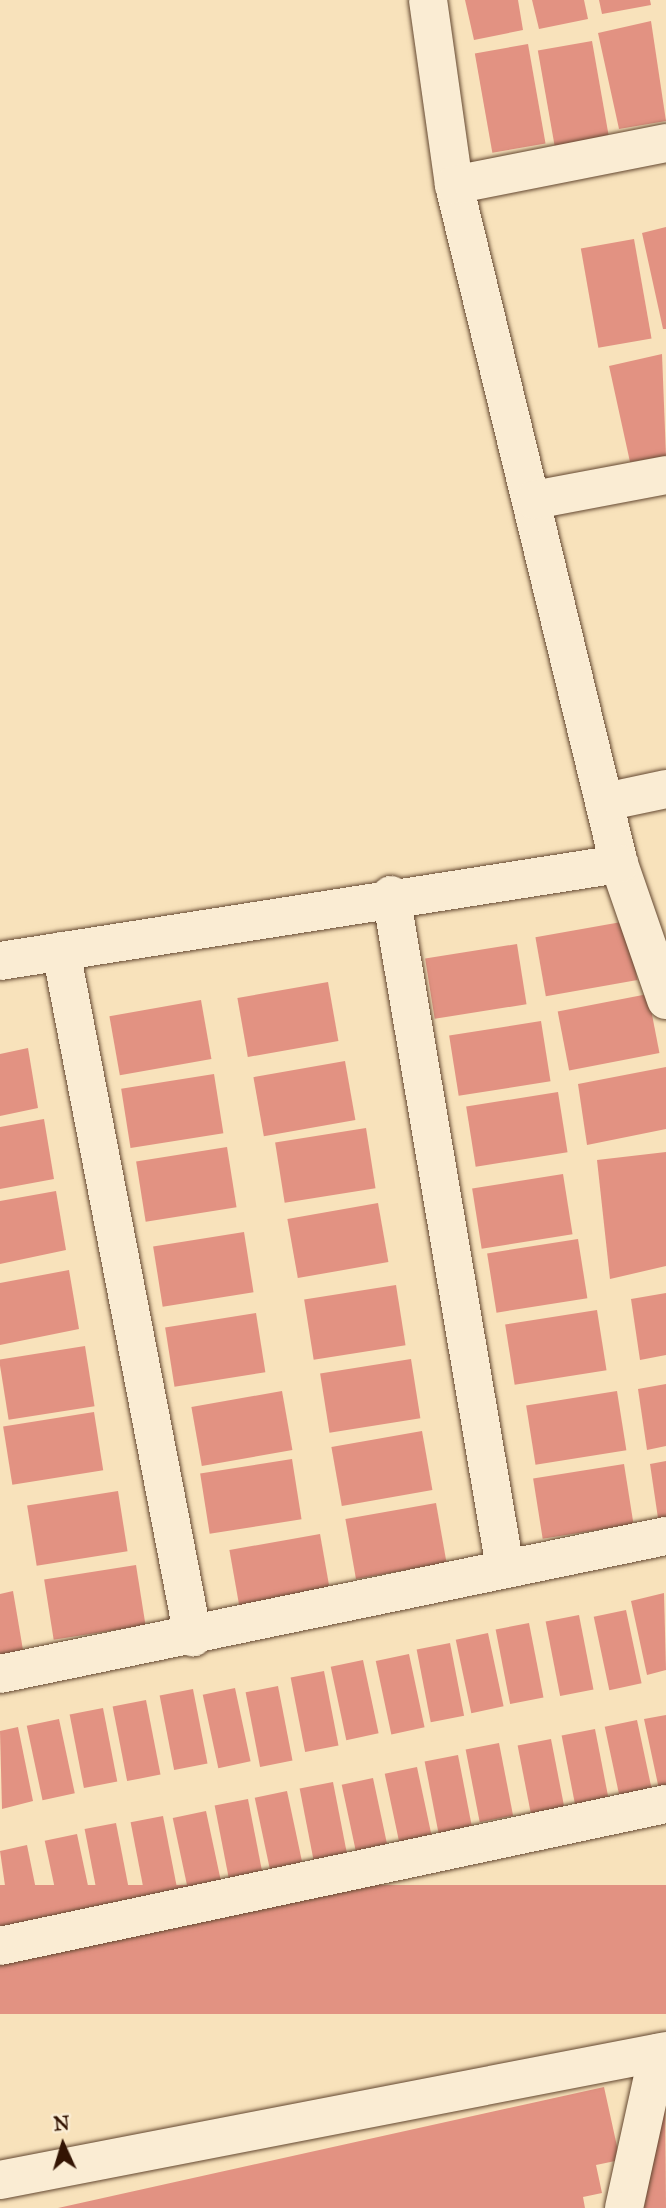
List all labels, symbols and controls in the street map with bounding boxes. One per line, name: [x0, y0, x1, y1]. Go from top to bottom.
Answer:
north arrow: [28, 2110, 98, 2180]
text: N: [53, 2112, 70, 2136]

